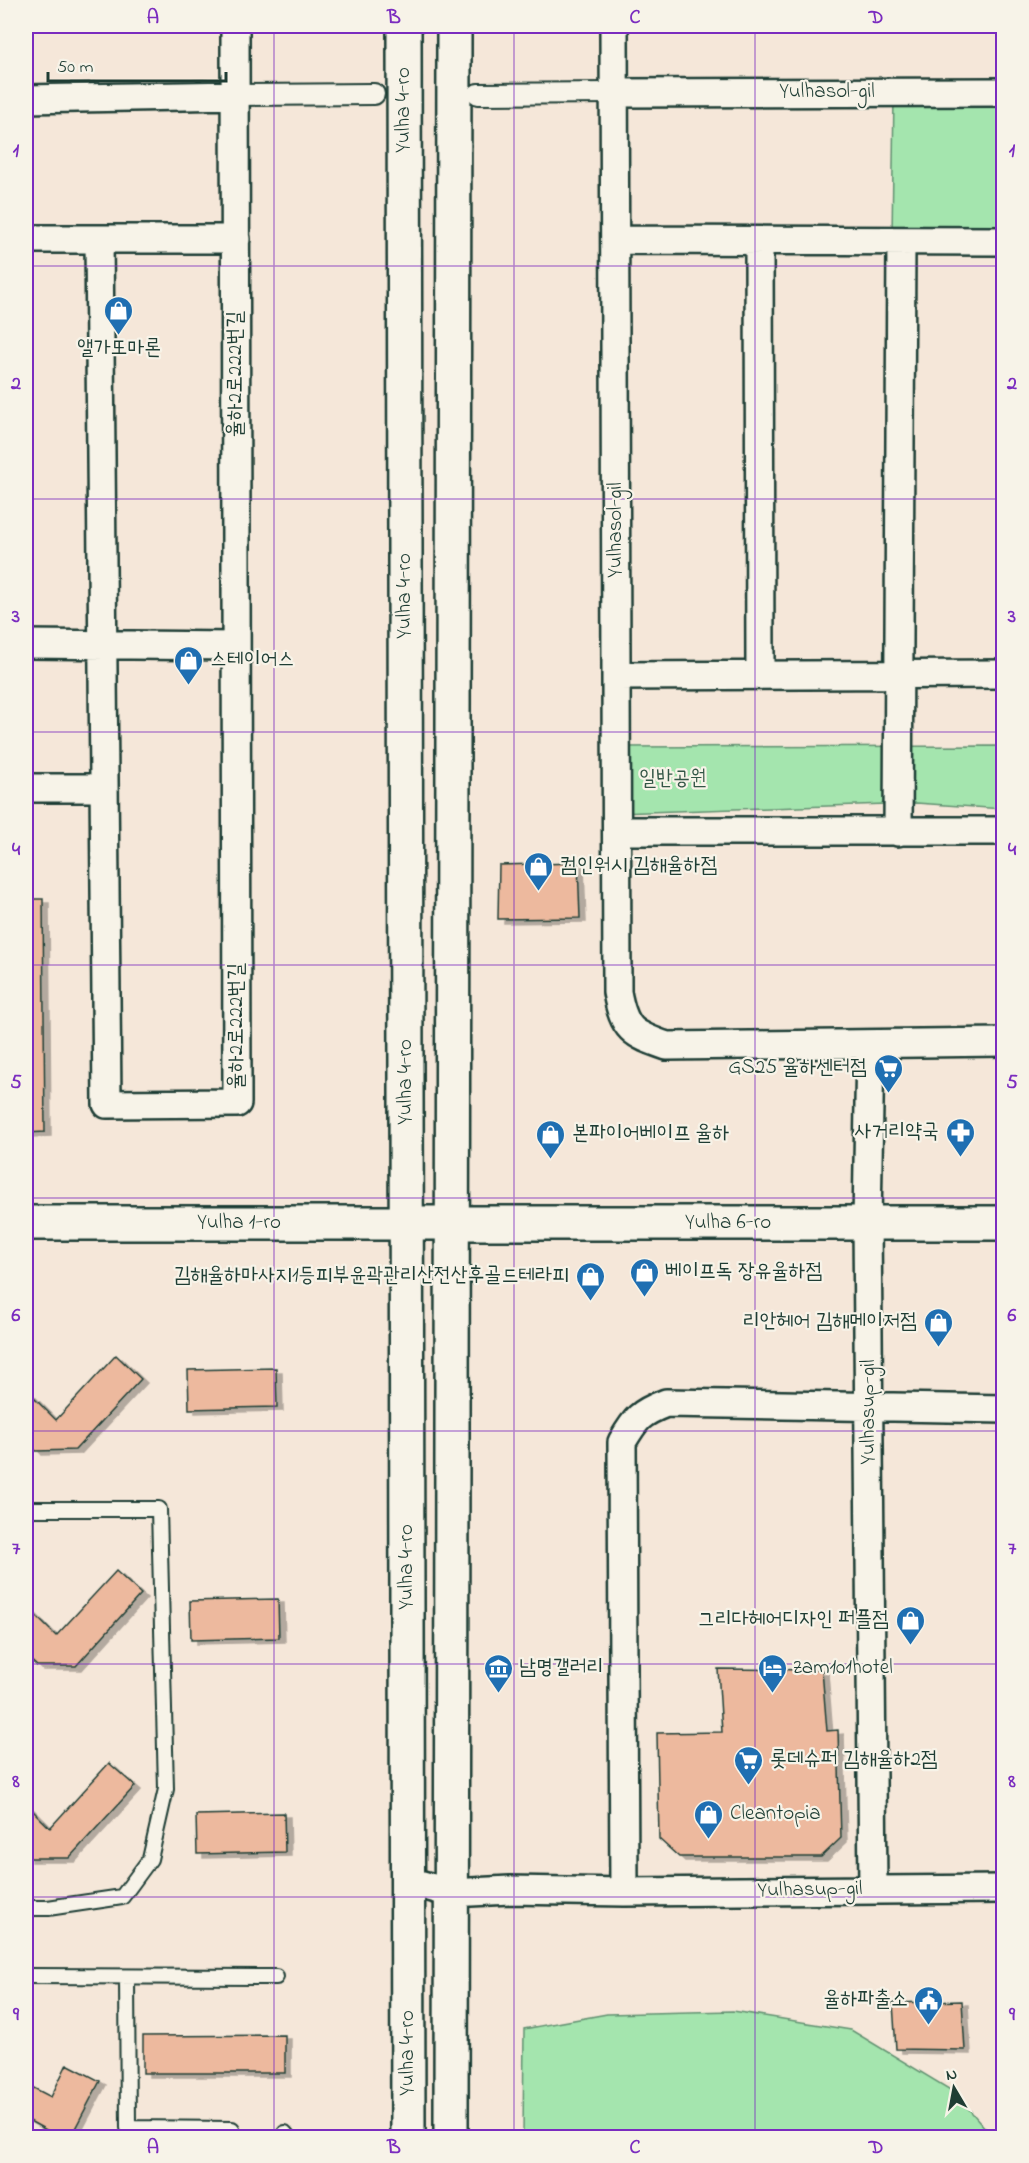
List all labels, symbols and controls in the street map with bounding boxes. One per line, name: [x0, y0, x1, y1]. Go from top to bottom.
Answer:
text: A: [147, 4, 159, 33]
text: B: [386, 4, 401, 33]
text: C: [630, 4, 641, 33]
text: D: [868, 4, 883, 33]
scale bar: [48, 45, 226, 83]
text: 50 m: [57, 55, 94, 81]
street label: Yulha 4-ro: [389, 67, 419, 153]
street label: Yulhasol-gil: [779, 77, 875, 109]
text: 1: [13, 137, 20, 166]
text: 1: [1009, 137, 1016, 166]
shop icon: 앨가또마론: [103, 294, 135, 336]
street label: 율하2로222번길: [221, 311, 251, 437]
place label: 앨가또마론: [77, 334, 161, 364]
text: 2: [10, 370, 21, 399]
text: 2: [1006, 370, 1017, 399]
street label: Yulhasol-gil: [601, 482, 633, 578]
street label: Yulha 4-ro: [390, 553, 420, 639]
text: 3: [11, 603, 20, 632]
text: 3: [1007, 603, 1016, 632]
shop icon: 스테이어스: [173, 644, 205, 686]
place label: 스테이어스: [210, 645, 295, 675]
park label: 일반공원: [639, 764, 707, 794]
text: 4: [12, 836, 21, 865]
text: 4: [1008, 836, 1017, 865]
shop icon: 컴인워시 김해율하점: [523, 850, 555, 892]
place label: 컴인워시 김해율하점: [560, 851, 717, 881]
street label: 율하2로222번길: [222, 963, 252, 1089]
street label: Yulha 4-ro: [391, 1039, 421, 1125]
supermarket icon: GS25 율하센터점: [872, 1052, 904, 1094]
place label: GS25 율하센터점: [728, 1053, 867, 1083]
text: 5: [10, 1069, 22, 1098]
text: 5: [1006, 1069, 1018, 1098]
pharmacy icon: 사거리약국: [944, 1116, 976, 1158]
place label: 사거리약국: [855, 1117, 939, 1147]
shop icon: 본파이어베이프 율하: [535, 1118, 567, 1160]
place label: 본파이어베이프 율하: [572, 1119, 729, 1149]
street label: Yulha 1-ro: [197, 1208, 281, 1238]
street label: Yulha 6-ro: [685, 1208, 771, 1238]
shop icon: 베이프독 장유율하점: [628, 1256, 660, 1298]
place label: 베이프독 장유율하점: [665, 1257, 822, 1287]
shop icon: 김해율하마사지1등피부윤곽관리산전산후골드테라피: [574, 1260, 606, 1302]
place label: 김해율하마사지1등피부윤곽관리산전산후골드테라피: [174, 1261, 569, 1291]
text: 6: [12, 1302, 21, 1331]
text: 6: [1008, 1302, 1017, 1331]
shop icon: 리안헤어 김해메이저점: [922, 1306, 954, 1348]
place label: 리안헤어 김해메이저점: [743, 1307, 917, 1337]
street label: Yulhasup-gil: [854, 1359, 886, 1465]
street label: Yulha 4-ro: [392, 1524, 422, 1610]
text: 7: [12, 1535, 21, 1564]
text: 7: [1008, 1535, 1017, 1564]
shop icon: 그리다헤어디자인 퍼플점: [894, 1604, 926, 1646]
place label: 그리다헤어디자인 퍼플점: [698, 1605, 889, 1635]
museum icon: 남명갤러리: [482, 1652, 514, 1694]
hotel icon: zam101hotel: [756, 1652, 788, 1694]
place label: 남명갤러리: [519, 1653, 604, 1683]
place label: zam101hotel: [793, 1653, 893, 1683]
supermarket icon: 롯데슈퍼 김해율하2점: [733, 1744, 765, 1786]
place label: 롯데슈퍼 김해율하2점: [770, 1745, 938, 1775]
text: 8: [11, 1768, 20, 1797]
text: 8: [1007, 1768, 1016, 1797]
shop icon: Cleantopia: [693, 1798, 725, 1840]
place label: Cleantopia: [730, 1799, 821, 1829]
street label: Yulhasup-gil: [757, 1874, 863, 1908]
public building icon: 율하파출소: [913, 1984, 945, 2026]
place label: 율하파출소: [824, 1985, 908, 2015]
text: 9: [12, 2001, 20, 2030]
text: 9: [1008, 2001, 1016, 2030]
street label: Yulha 4-ro: [393, 2010, 423, 2096]
north arrow: [924, 2058, 984, 2118]
text: N: [944, 2062, 959, 2088]
text: A: [147, 2134, 159, 2163]
text: B: [386, 2134, 401, 2163]
text: C: [630, 2134, 641, 2163]
text: D: [868, 2134, 883, 2163]

